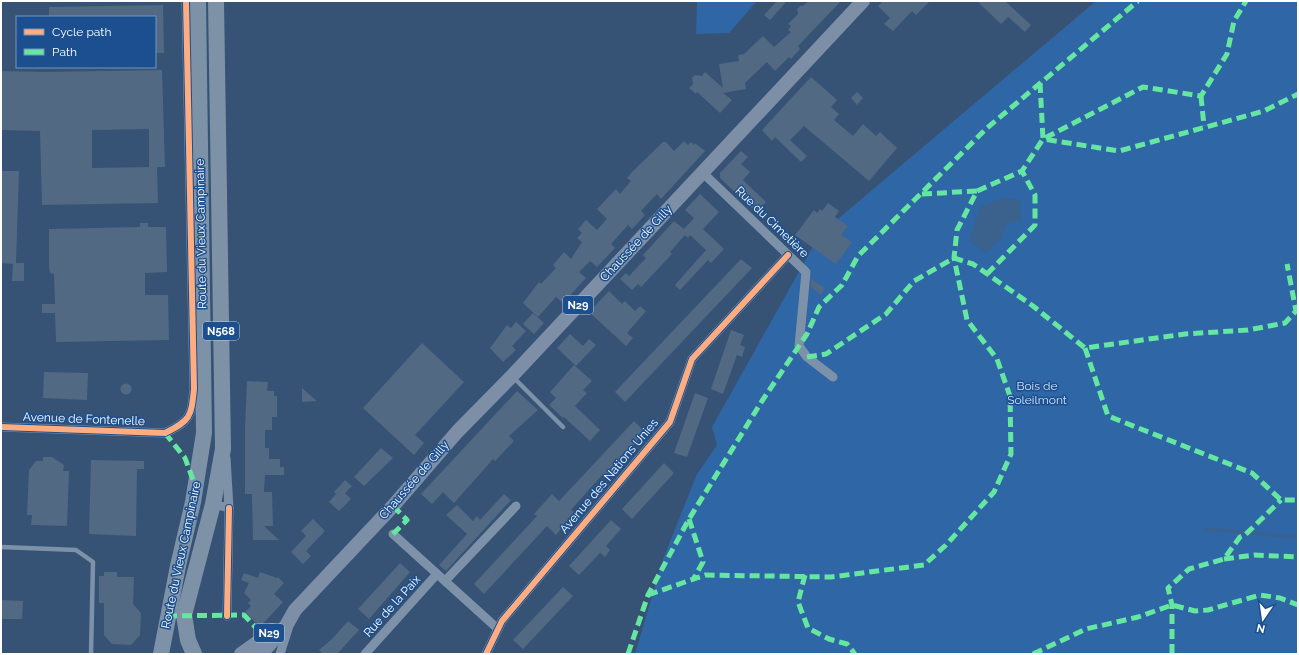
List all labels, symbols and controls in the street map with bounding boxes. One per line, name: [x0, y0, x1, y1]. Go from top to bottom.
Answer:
legend: [16, 16, 156, 68]
text: Cycle path: [52, 25, 111, 39]
text: Path: [52, 45, 77, 59]
street label: Route du Vieux Campinaire: [193, 159, 209, 309]
street label: Rue du Cimetière: [733, 184, 811, 260]
street label: Chaussée de Gilly: [597, 202, 675, 284]
road number: N29: [563, 296, 593, 314]
road number: N568: [203, 322, 239, 340]
park label: Bois de Soleilmont: [1007, 379, 1067, 407]
street label: Avenue de Fontenelle: [23, 410, 145, 428]
street label: Avenue des Nations Unies: [557, 416, 661, 536]
street label: Chaussée de Gilly: [376, 438, 452, 522]
street label: Route du Vieux Campinaire: [159, 480, 203, 630]
street label: Rue de la Paix: [361, 572, 423, 640]
north arrow: [1243, 599, 1283, 639]
text: N: [1255, 621, 1266, 636]
road number: N29: [254, 624, 284, 642]

